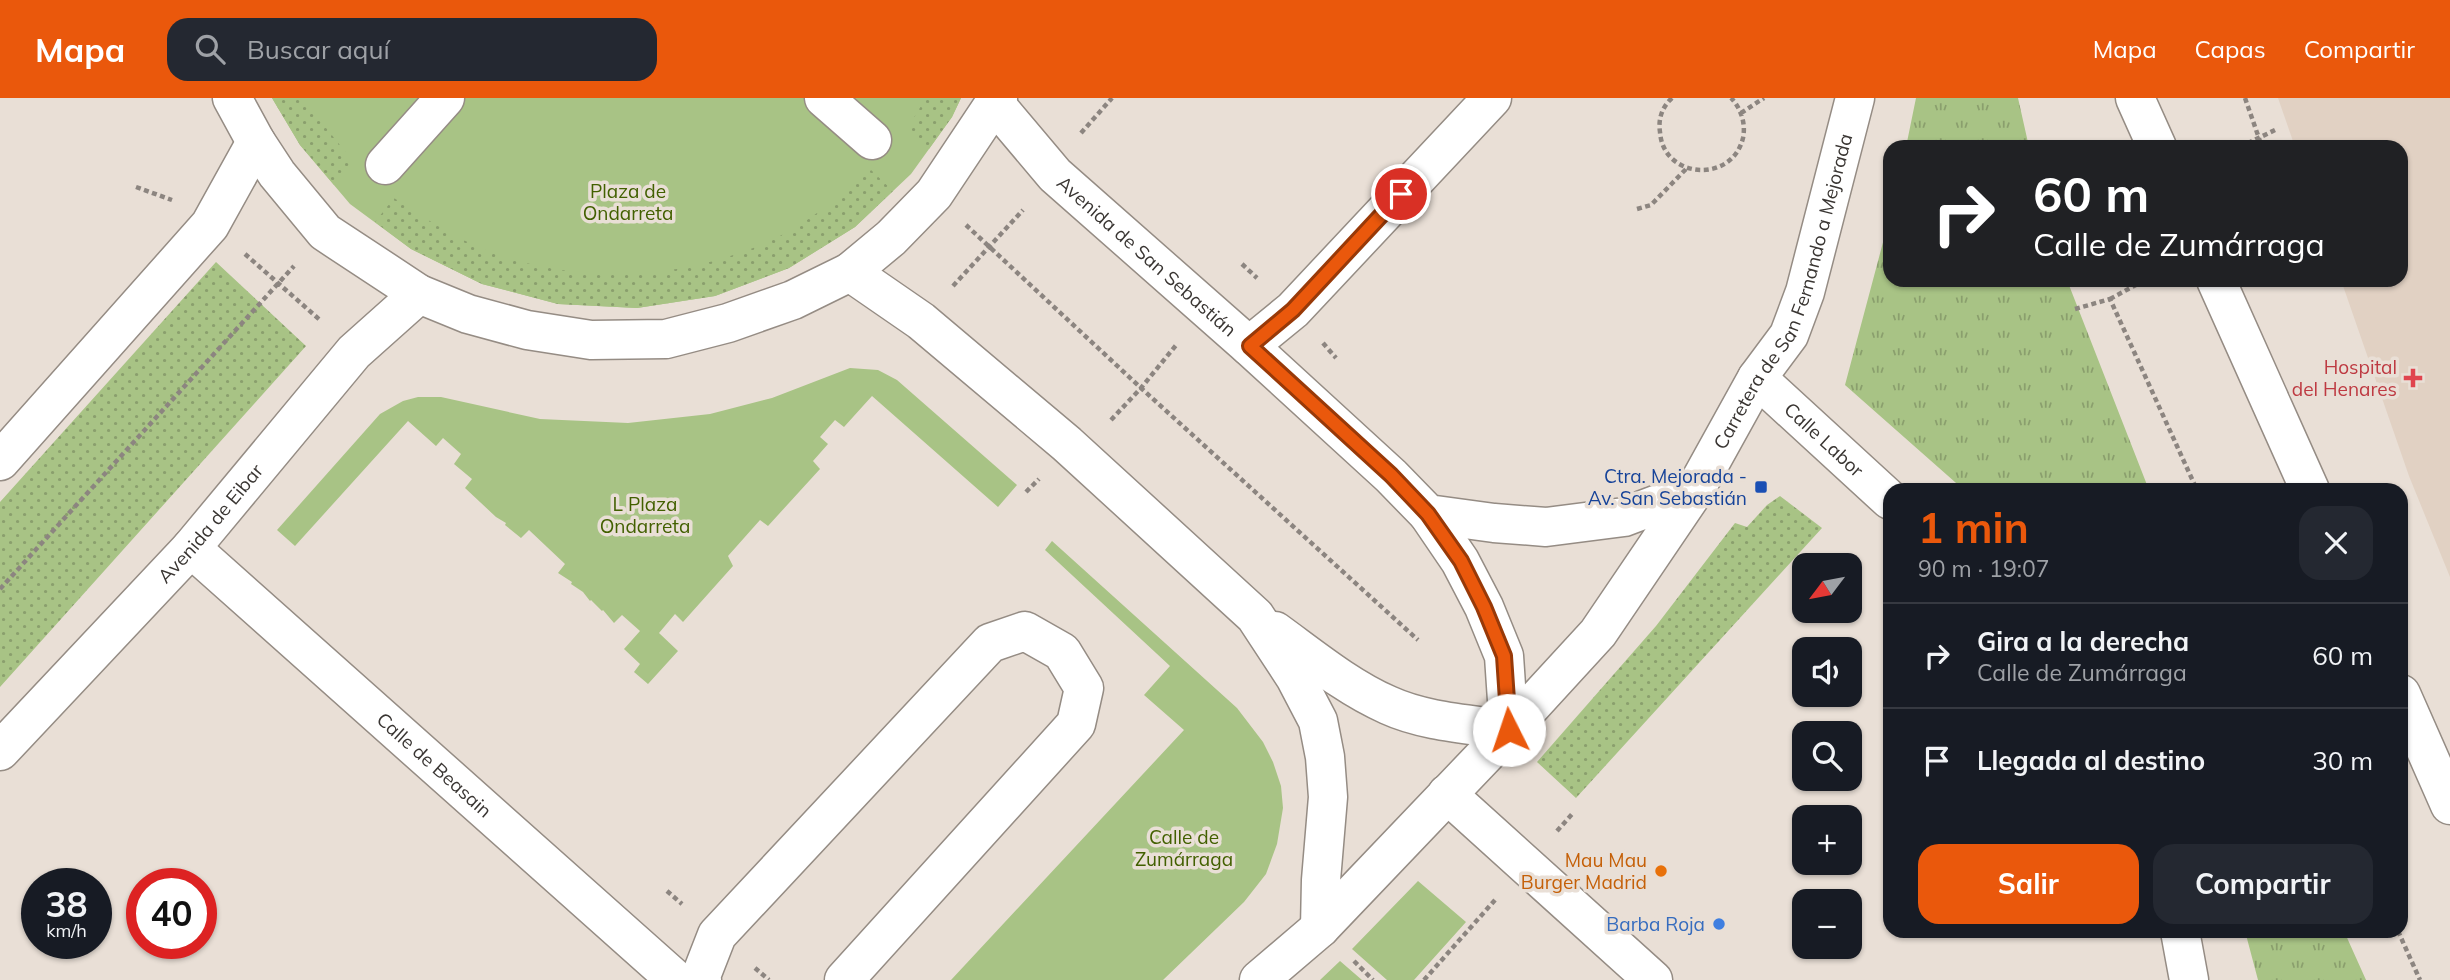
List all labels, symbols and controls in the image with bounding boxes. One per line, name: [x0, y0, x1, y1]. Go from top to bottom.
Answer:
search box: [167, 18, 657, 81]
text: Mapa: [35, 29, 125, 70]
icon: search: [191, 30, 229, 68]
text: Buscar aquí: [247, 33, 390, 66]
text: Mapa: [2093, 34, 2157, 64]
text: Capas: [2195, 34, 2266, 64]
text: Compartir: [2304, 34, 2415, 64]
street label: Carretera de San Fernando a Mejorada: [1708, 131, 1857, 453]
text: 60 m: [2033, 163, 2149, 224]
pin: [1371, 164, 1431, 224]
icon: right: [1918, 168, 2009, 259]
street label: Avenida de San Sebastián: [1052, 170, 1242, 341]
icon: arrive: [1382, 175, 1420, 213]
park label: Plaza de Ondarreta: [583, 179, 673, 225]
text: Calle de Zumárraga: [2033, 224, 2325, 264]
place label: Hospital del Henares: [2292, 355, 2397, 401]
marker: Hospital del Henares: [2403, 368, 2423, 388]
street label: Calle Labor: [1779, 397, 1869, 482]
street label: Avenida de Eibar: [153, 459, 268, 588]
place label: Ctra. Mejorada - Av. San Sebastián: [1588, 464, 1747, 510]
marker: Ctra. Mejorada - Av. San Sebastián: [1753, 479, 1769, 495]
park label: L Plaza Ondarreta: [600, 492, 690, 538]
text: 1 min: [1918, 501, 2029, 554]
button: close: [2299, 506, 2373, 580]
north arrow: [1792, 553, 1862, 623]
map controls: [1792, 553, 1862, 959]
text: 90 m · 19:07: [1918, 554, 2050, 583]
text: Gira a la derecha: [1977, 625, 2189, 658]
button: sound: [1792, 637, 1862, 707]
icon: right: [1918, 637, 1956, 675]
text: 60 m: [2312, 639, 2373, 672]
text: Calle de Zumárraga: [1977, 658, 2187, 687]
position arrow: [1472, 693, 1546, 767]
street label: Calle de Beasain: [372, 707, 497, 822]
button: search: [1792, 721, 1862, 791]
icon: arrive: [1918, 742, 1956, 780]
text: Llegada al destino: [1977, 744, 2205, 777]
text: 30 m: [2312, 744, 2373, 777]
button: +: [1792, 805, 1862, 875]
park label: Calle de Zumárraga: [1135, 825, 1233, 871]
button: Salir: [1918, 844, 2139, 924]
button: Compartir: [2153, 844, 2373, 924]
place label: Mau Mau Burger Madrid: [1521, 848, 1647, 894]
marker: Mau Mau Burger Madrid: [1653, 863, 1669, 879]
speed limit sign: 40: [126, 868, 217, 959]
text: 38: [45, 882, 88, 926]
button: −: [1792, 889, 1862, 959]
place label: Barba Roja: [1606, 912, 1705, 936]
marker: Barba Roja: [1711, 916, 1727, 932]
text: km/h: [46, 919, 87, 942]

